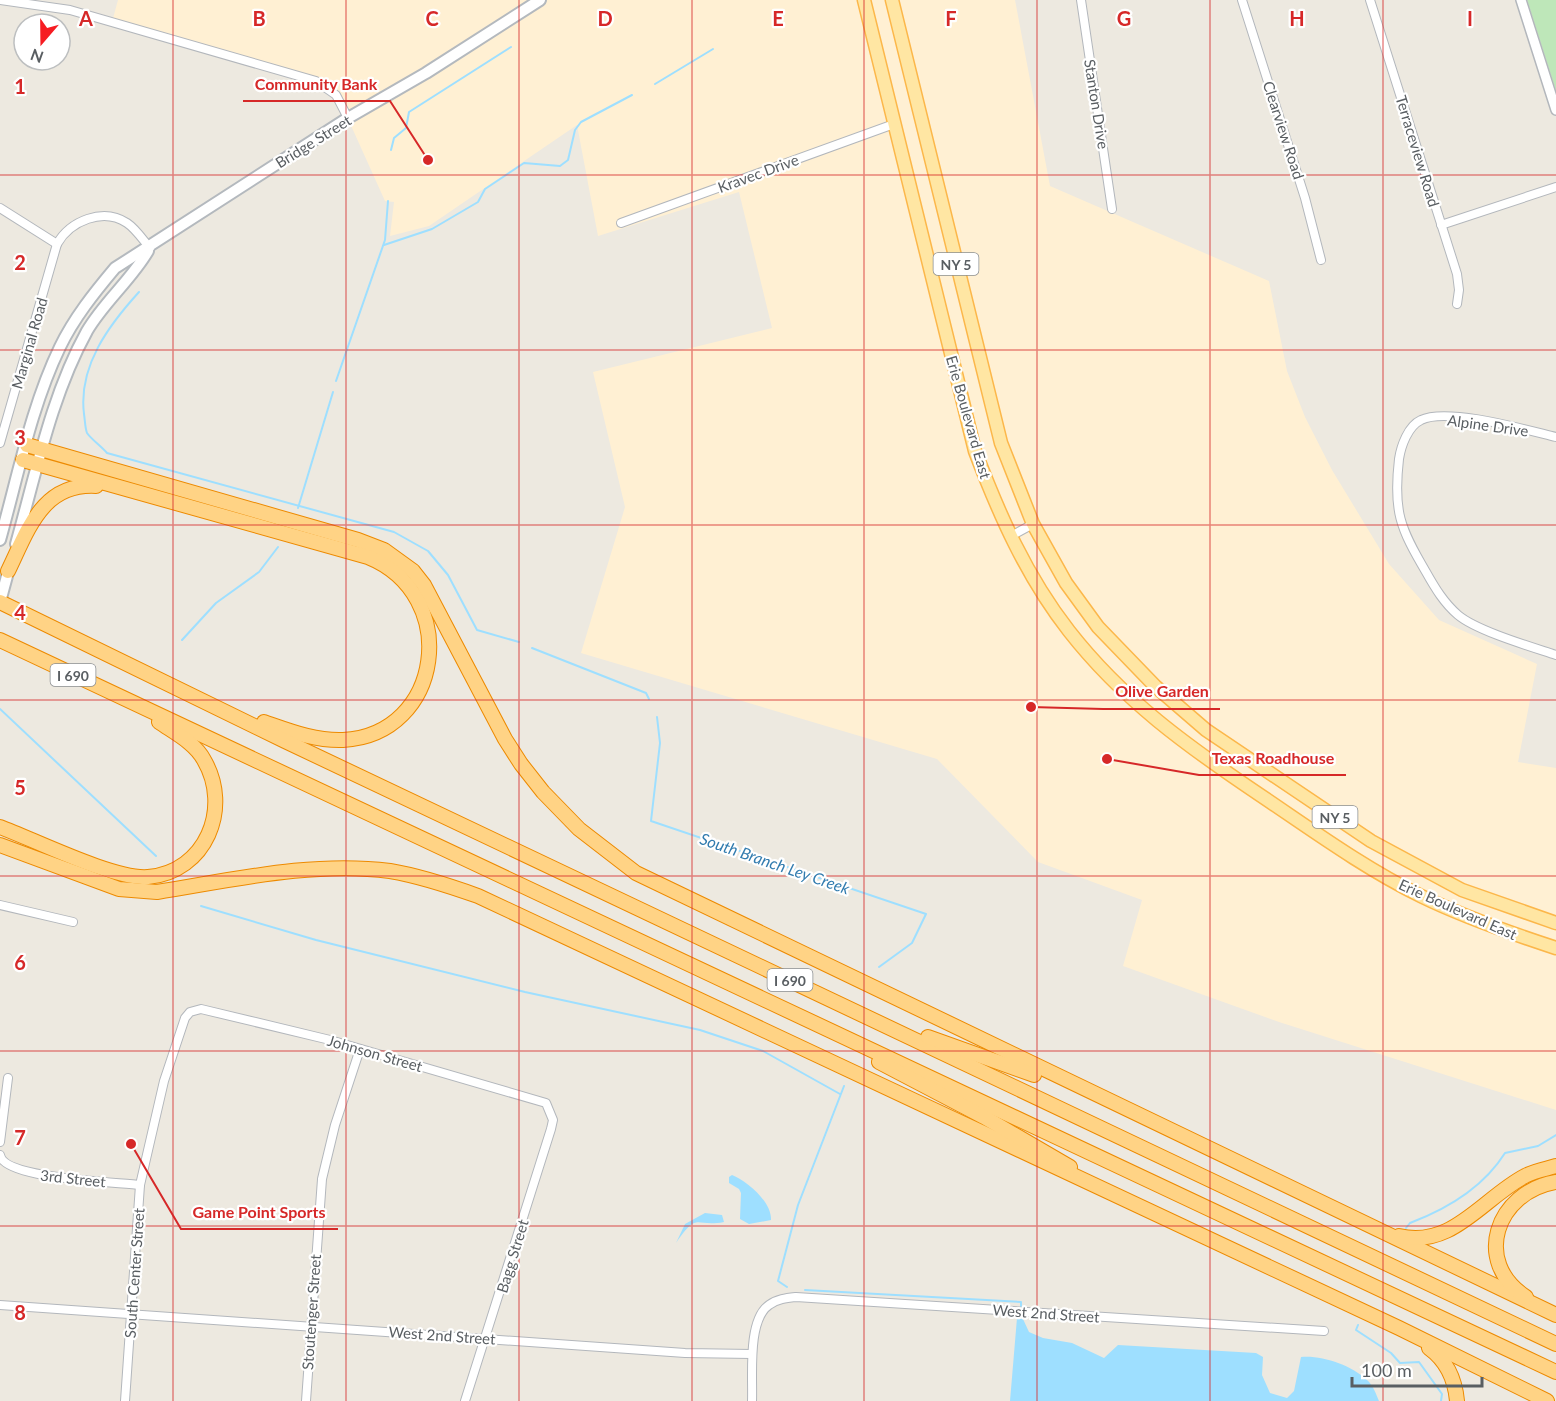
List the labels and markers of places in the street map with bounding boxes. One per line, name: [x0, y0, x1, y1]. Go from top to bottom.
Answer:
callout: Community Bank: [243, 67, 390, 101]
callout: Olive Garden: [1103, 675, 1220, 709]
callout: Texas Roadhouse: [1199, 741, 1346, 775]
callout: Game Point Sports: [181, 1195, 338, 1229]

